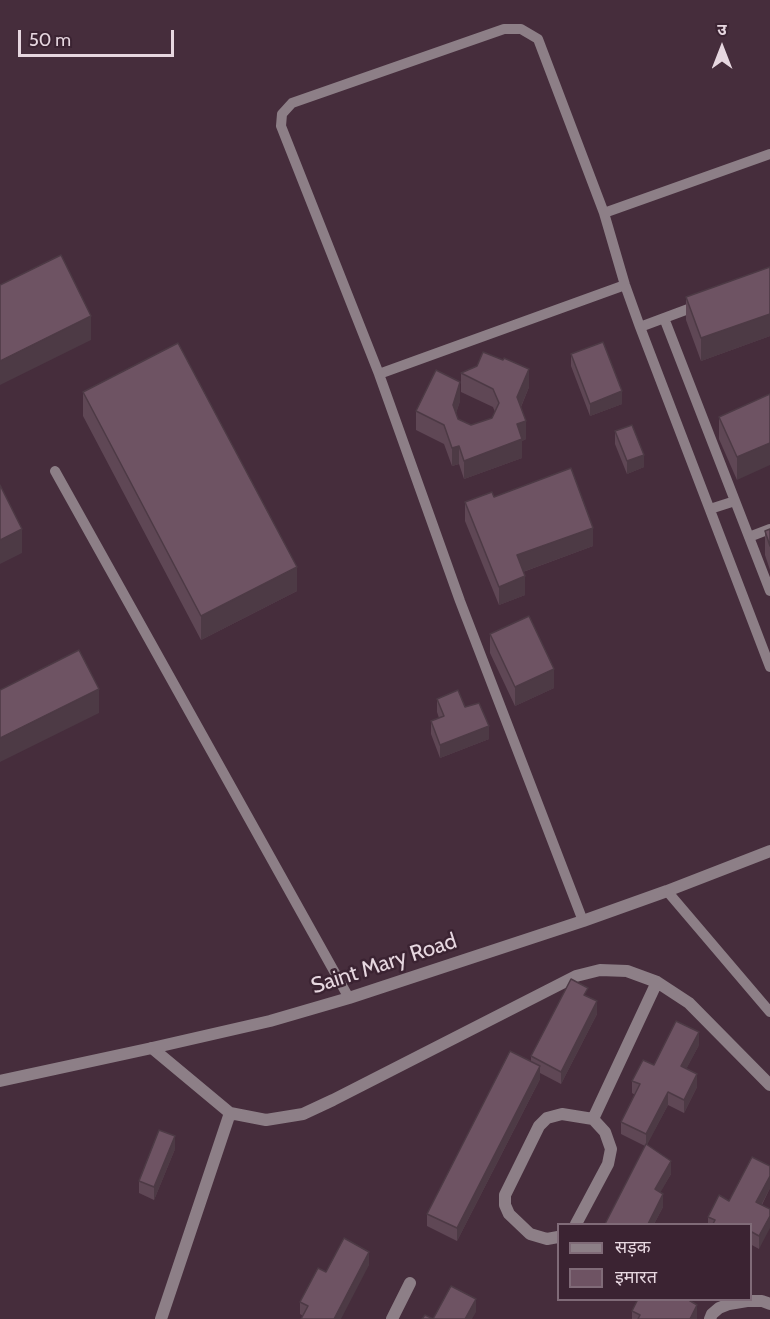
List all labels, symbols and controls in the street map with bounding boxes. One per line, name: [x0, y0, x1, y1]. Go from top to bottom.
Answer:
scale bar: [21, 18, 177, 56]
north arrow: [692, 18, 752, 78]
text: उ: [717, 20, 727, 39]
text: 50 m: [29, 29, 71, 51]
street label: Saint Mary Road: [308, 928, 460, 1000]
legend: [557, 1223, 752, 1301]
text: सड़क: [615, 1236, 651, 1258]
text: इमारत: [615, 1266, 657, 1288]

